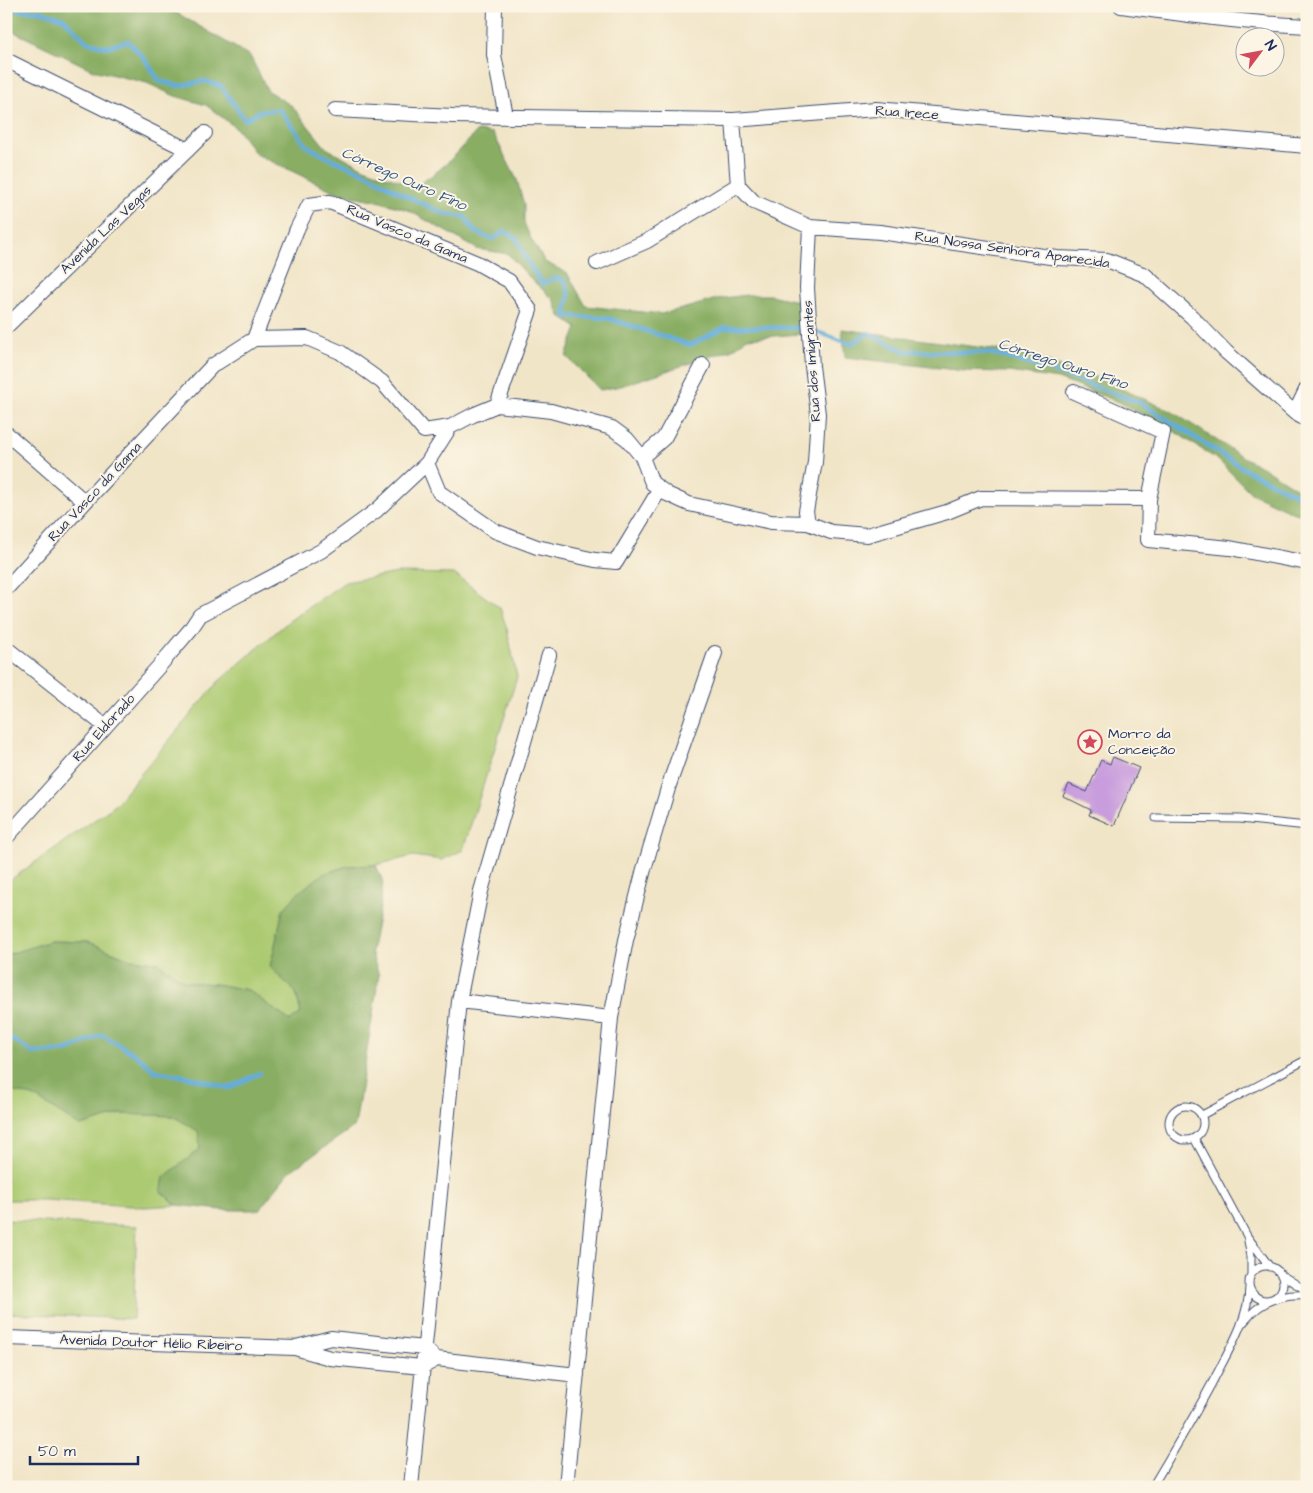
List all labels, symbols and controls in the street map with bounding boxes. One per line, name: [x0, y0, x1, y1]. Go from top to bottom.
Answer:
north arrow: [1236, 28, 1286, 78]
text: N: [1259, 37, 1281, 55]
street label: Rua Irece: [875, 101, 940, 125]
water label: Córrego Ouro Fino: [338, 142, 471, 218]
street label: Avenida Las Vegas: [56, 181, 156, 279]
street label: Rua Vasco da Gama: [343, 199, 471, 269]
street label: Rua Nossa Senhora Aparecida: [913, 226, 1111, 274]
street label: Rua dos Imigrantes: [798, 299, 826, 423]
water label: Córrego Ouro Fino: [995, 333, 1132, 396]
street label: Rua Vasco da Gama: [43, 438, 147, 546]
street label: Rua Eldorado: [68, 690, 140, 766]
place label: Morro da Conceição: [1108, 724, 1175, 760]
place icon: Morro da Conceição: [1077, 729, 1103, 755]
street label: Avenida Doutor Hélio Ribeiro: [59, 1330, 243, 1356]
scale bar: [30, 1433, 138, 1465]
text: 50 m: [38, 1441, 76, 1462]

